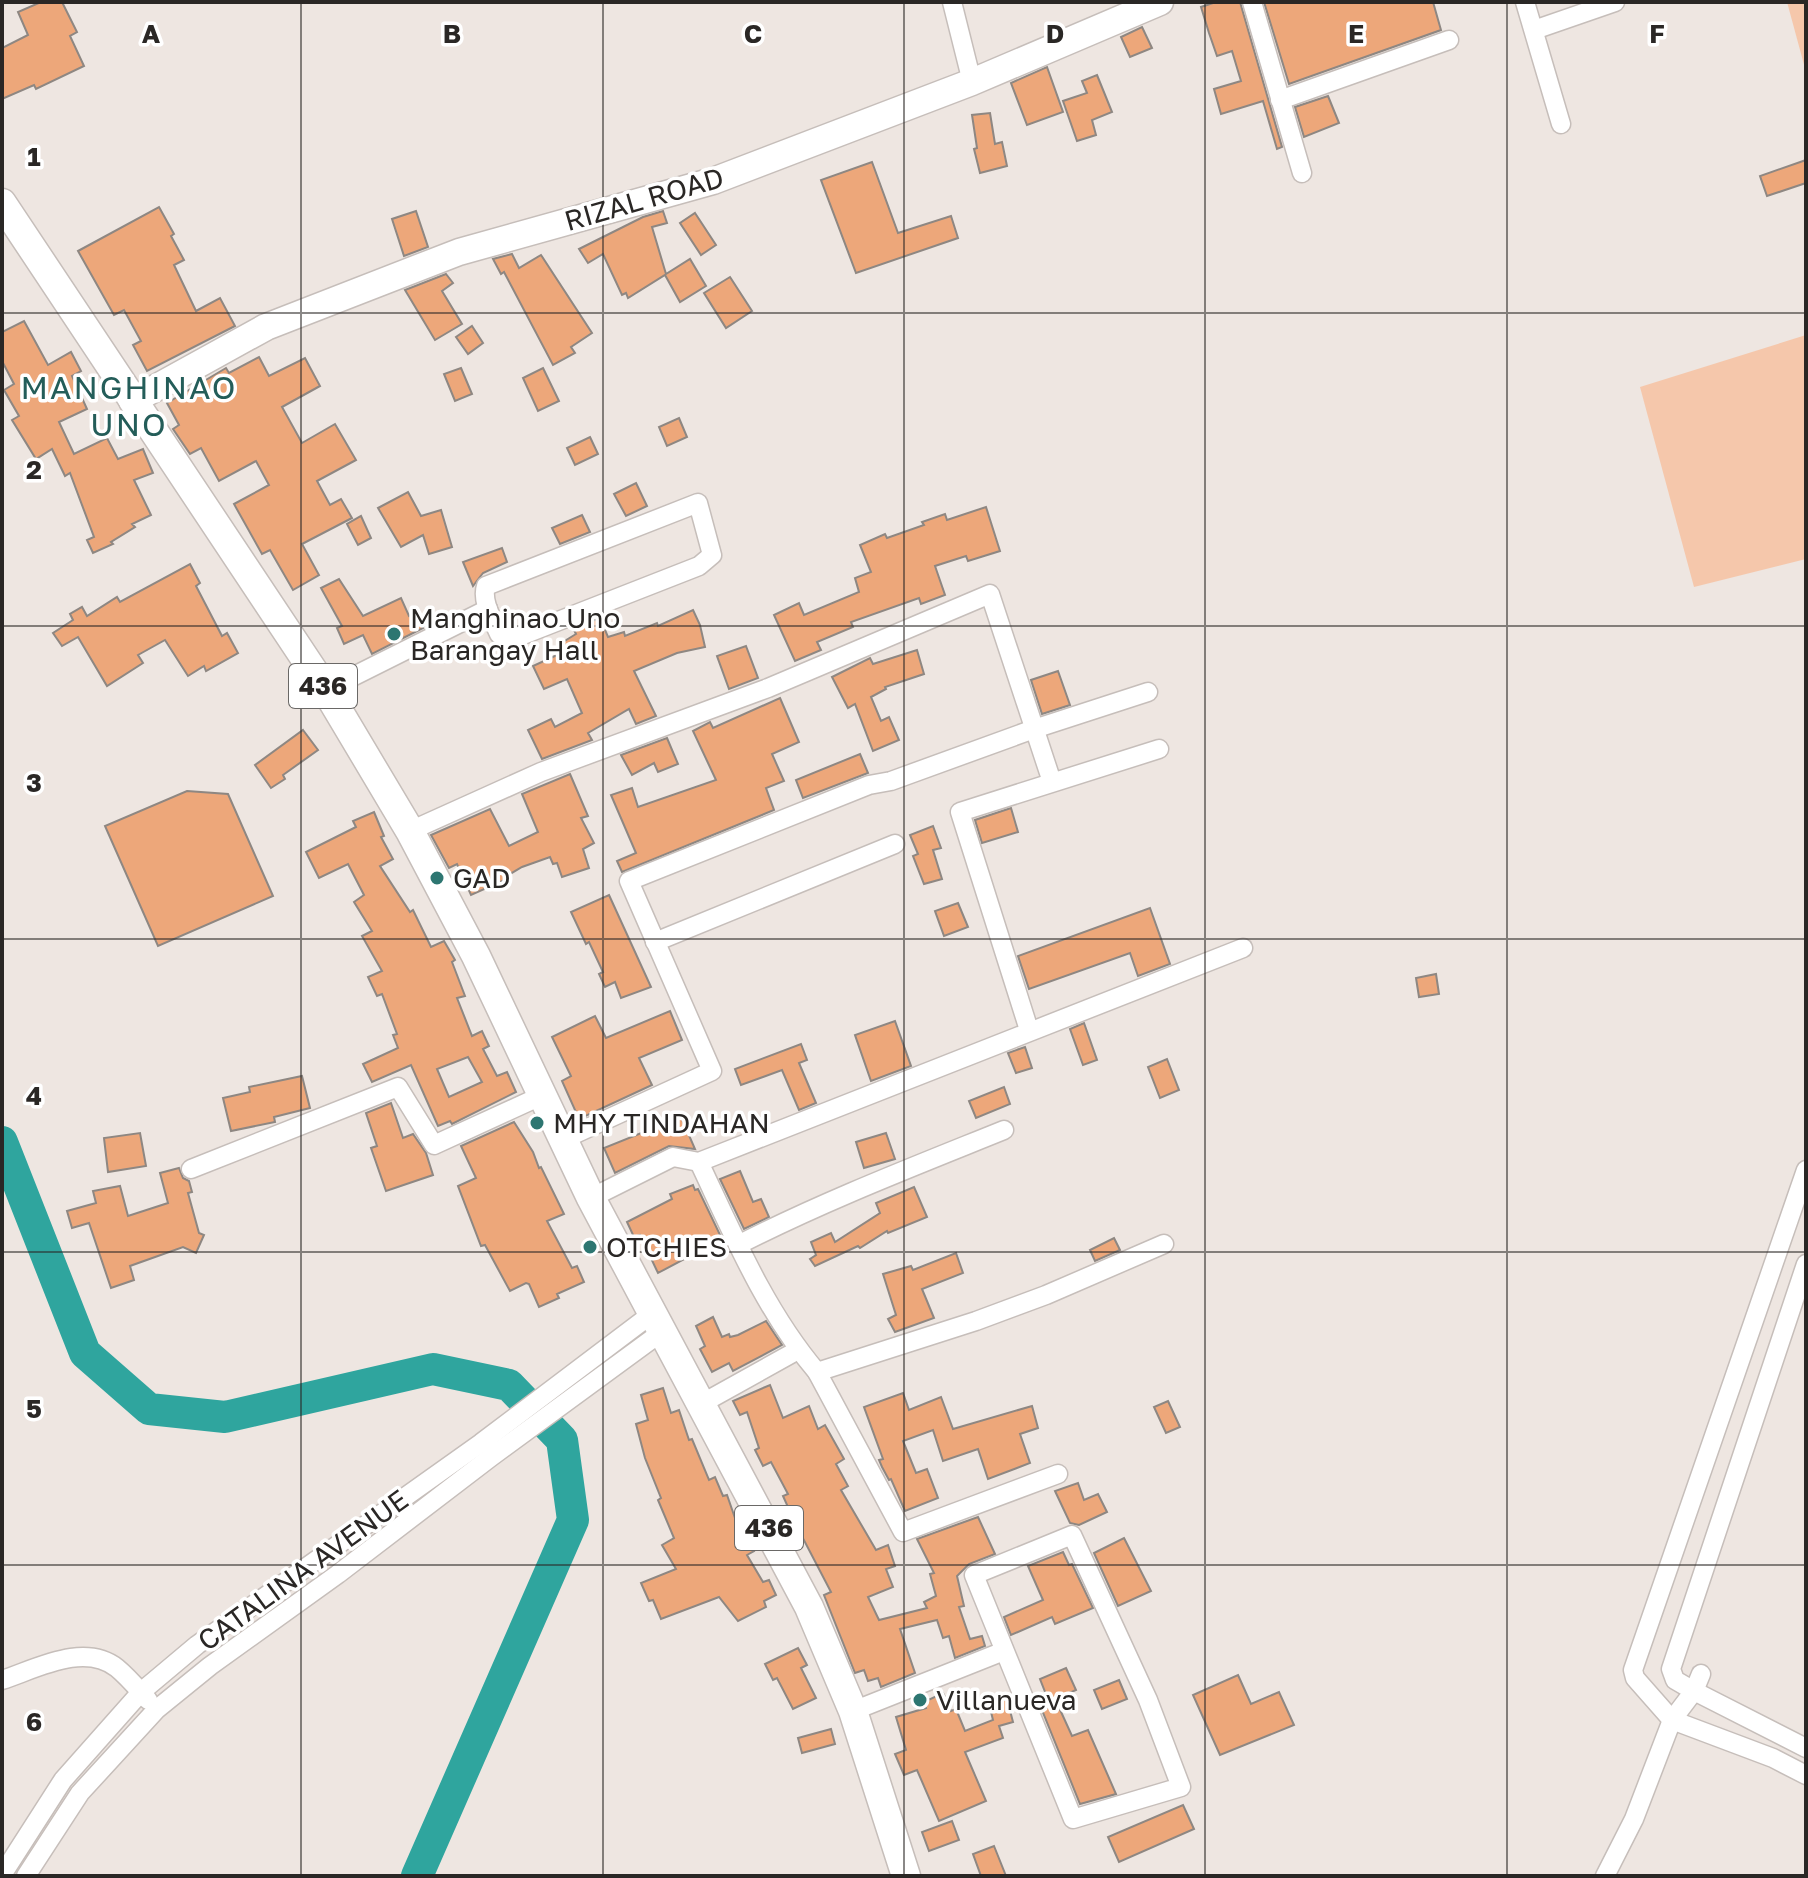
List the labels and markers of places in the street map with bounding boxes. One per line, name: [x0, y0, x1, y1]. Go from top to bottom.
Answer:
place label: Manghinao Uno Barangay Hall: [410, 601, 620, 666]
marker: Manghinao Uno Barangay Hall: [385, 625, 403, 643]
place label: GAD: [453, 861, 511, 894]
marker: GAD: [428, 869, 446, 887]
place label: MHY TINDAHAN: [553, 1106, 770, 1139]
marker: MHY TINDAHAN: [528, 1114, 546, 1132]
place label: OTCHIES: [606, 1230, 727, 1263]
marker: OTCHIES: [581, 1238, 599, 1256]
place label: Villanueva: [936, 1683, 1077, 1716]
marker: Villanueva: [911, 1691, 929, 1709]

